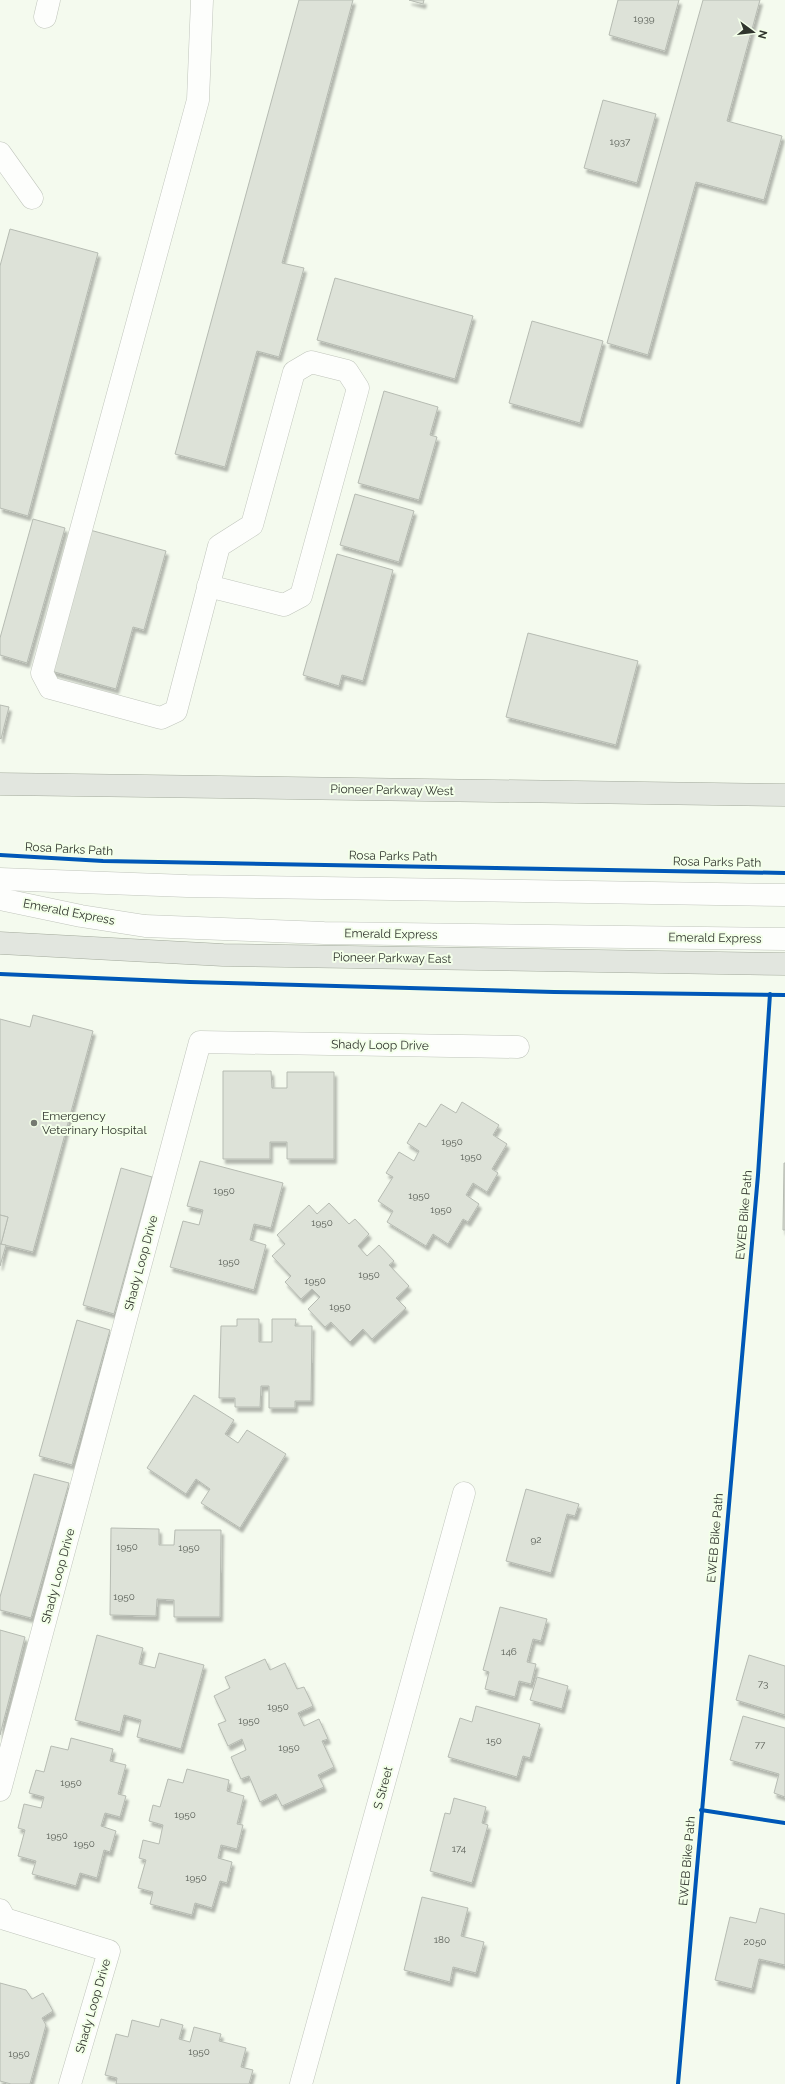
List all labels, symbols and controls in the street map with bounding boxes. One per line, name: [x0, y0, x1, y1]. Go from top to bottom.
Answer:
north arrow: [733, 12, 773, 52]
house number: 1939: [633, 13, 655, 24]
text: N: [755, 29, 770, 40]
house number: 1937: [610, 136, 631, 147]
street label: Pioneer Parkway West: [330, 782, 454, 798]
street label: Rosa Parks Path: [24, 840, 114, 858]
street label: Rosa Parks Path: [349, 848, 437, 864]
street label: Rosa Parks Path: [673, 854, 761, 870]
street label: Emerald Express: [22, 896, 116, 928]
street label: Emerald Express: [344, 926, 438, 942]
street label: Emerald Express: [668, 930, 762, 946]
street label: Pioneer Parkway East: [333, 950, 451, 966]
street label: Shady Loop Drive: [331, 1037, 429, 1053]
place label: Emergency Veterinary Hospital: [42, 1109, 147, 1137]
marker: Emergency Veterinary Hospital: [29, 1118, 39, 1128]
house number: 1950: [441, 1136, 463, 1147]
house number: 1950: [460, 1151, 482, 1162]
street label: EWEB Bike Path: [733, 1170, 755, 1260]
house number: 1950: [213, 1185, 235, 1196]
house number: 1950: [408, 1190, 430, 1201]
house number: 1950: [430, 1204, 452, 1215]
street label: Shady Loop Drive: [122, 1214, 160, 1312]
house number: 1950: [311, 1217, 333, 1228]
house number: 1950: [218, 1256, 240, 1267]
house number: 1950: [358, 1269, 380, 1280]
house number: 1950: [304, 1275, 326, 1286]
house number: 1950: [329, 1301, 351, 1312]
street label: EWEB Bike Path: [704, 1493, 726, 1583]
street label: Shady Loop Drive: [39, 1527, 77, 1625]
house number: 92: [530, 1534, 542, 1545]
house number: 1950: [116, 1541, 138, 1552]
house number: 1950: [178, 1542, 200, 1553]
house number: 1950: [113, 1591, 135, 1602]
house number: 146: [501, 1646, 517, 1657]
house number: 73: [758, 1678, 768, 1689]
house number: 1950: [267, 1701, 289, 1712]
house number: 1950: [238, 1715, 260, 1726]
house number: 150: [486, 1735, 502, 1746]
house number: 77: [755, 1739, 766, 1750]
house number: 1950: [278, 1742, 300, 1753]
street label: S Street: [371, 1765, 395, 1811]
house number: 1950: [60, 1777, 82, 1788]
house number: 1950: [174, 1809, 196, 1820]
street label: EWEB Bike Path: [676, 1816, 698, 1906]
house number: 1950: [46, 1830, 68, 1841]
house number: 1950: [73, 1838, 95, 1849]
house number: 174: [452, 1843, 467, 1854]
house number: 1950: [185, 1872, 207, 1883]
house number: 180: [434, 1934, 450, 1945]
house number: 2050: [744, 1936, 766, 1947]
street label: Shady Loop Drive: [73, 1957, 113, 2055]
house number: 1950: [188, 2046, 210, 2057]
house number: 1950: [8, 2048, 30, 2059]

